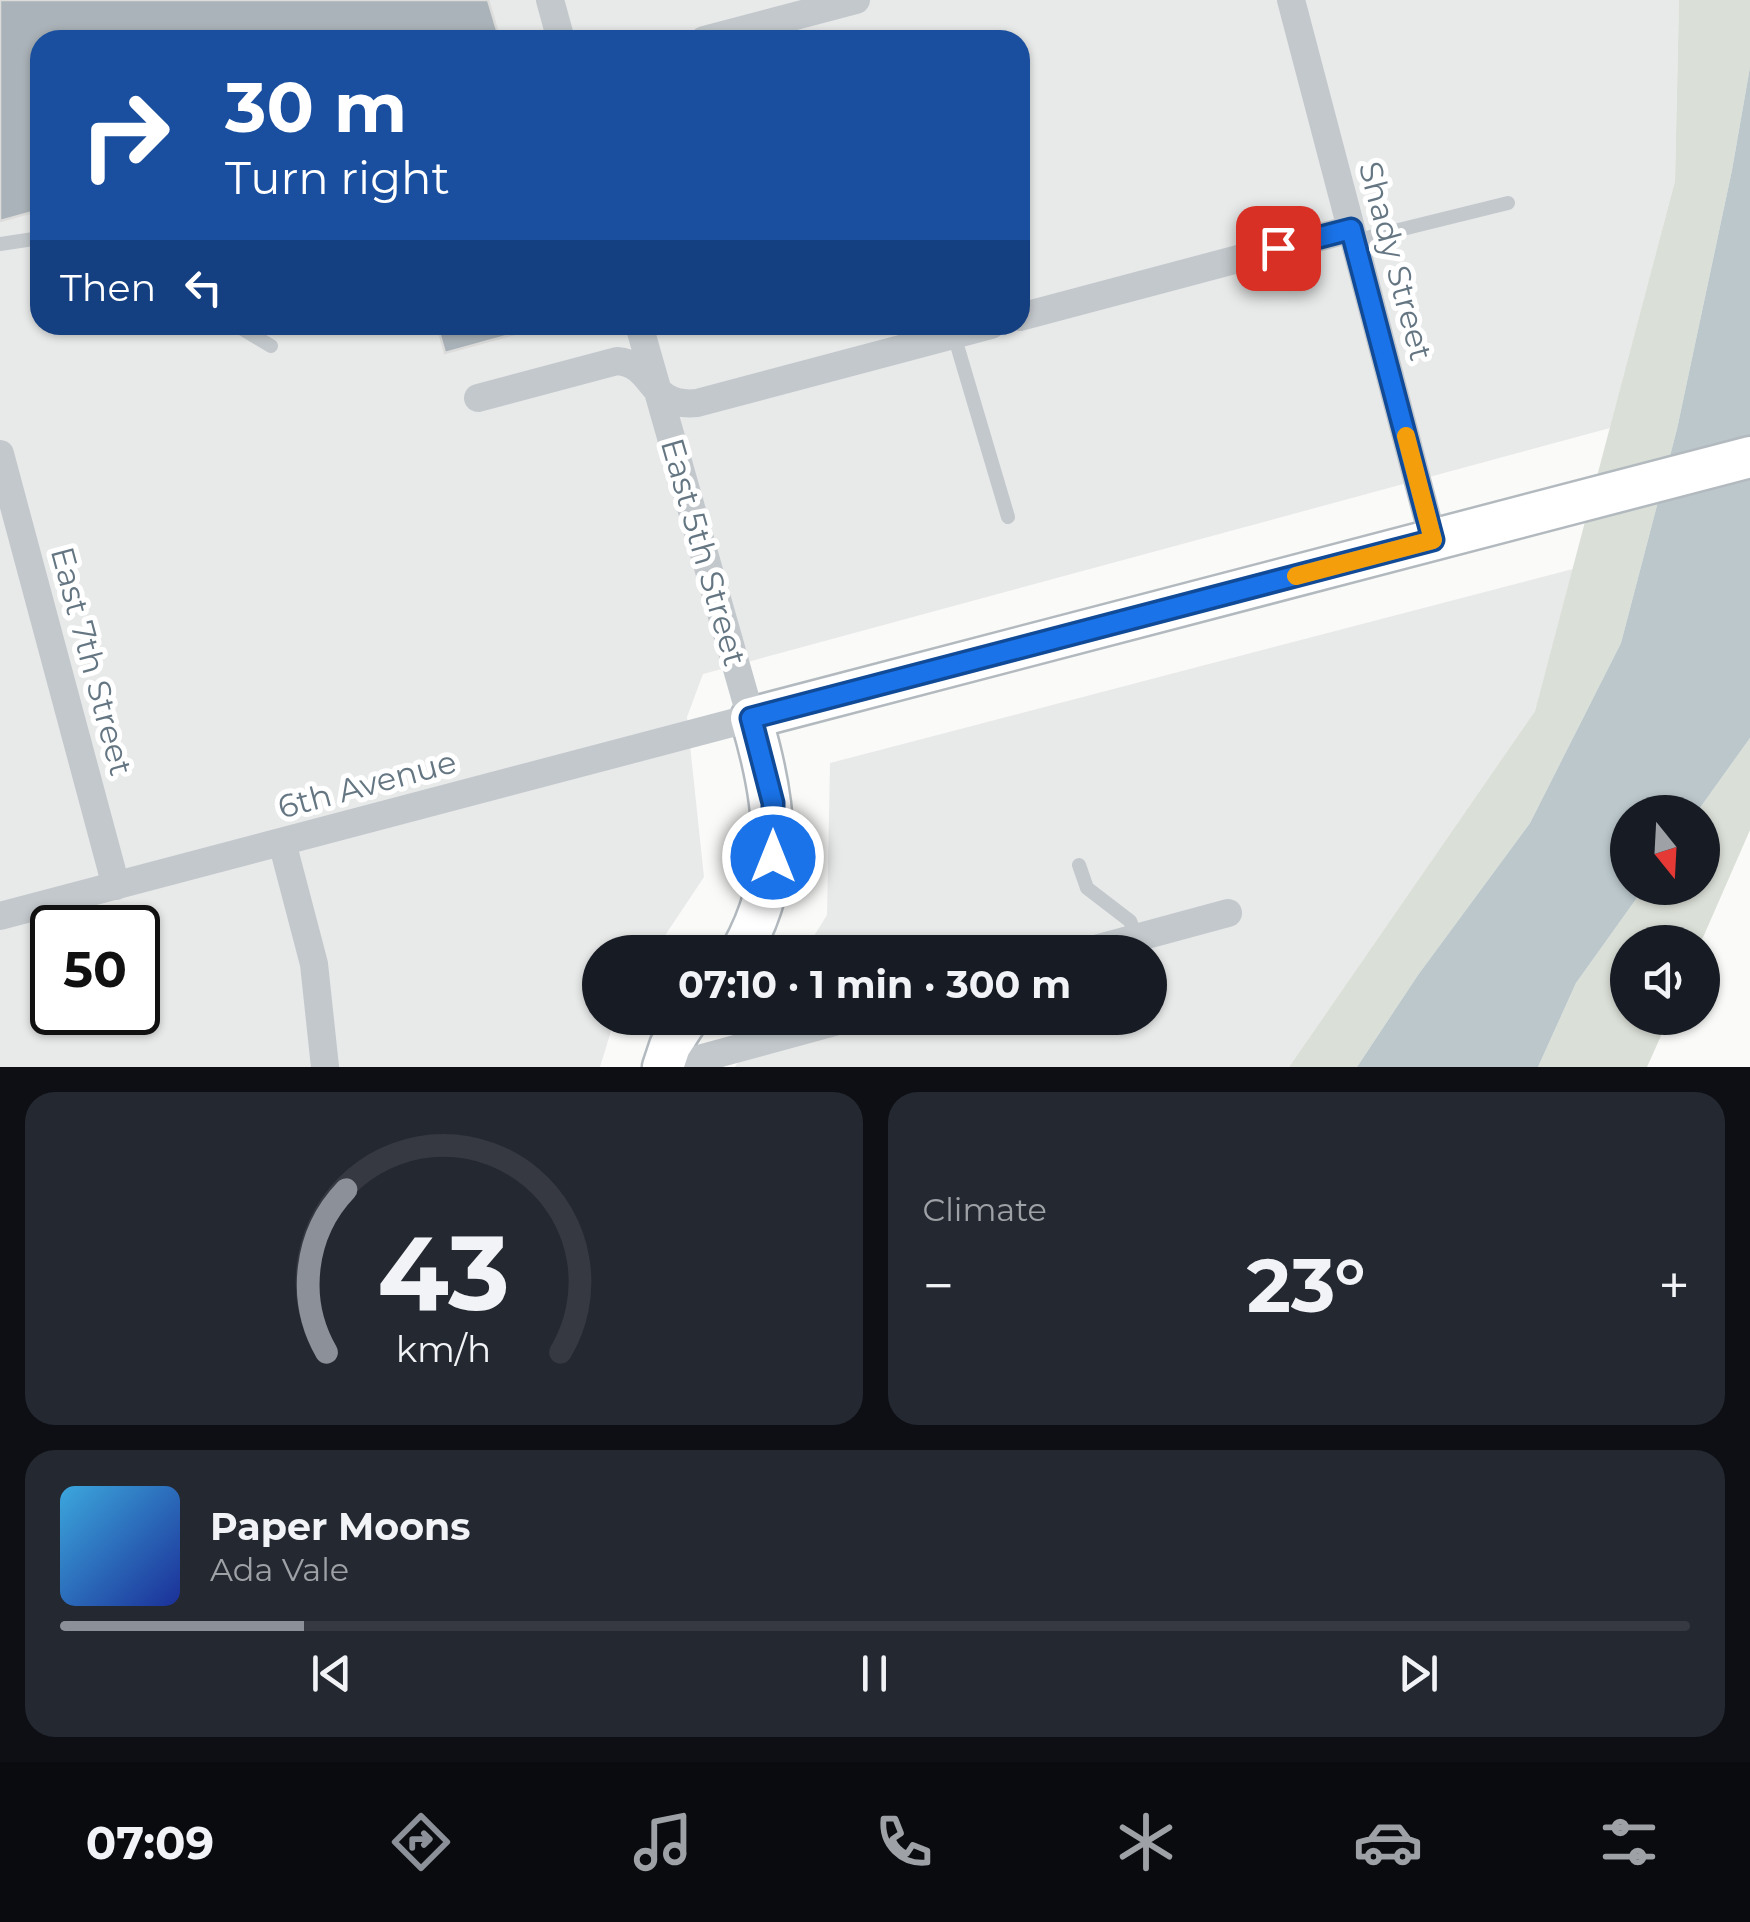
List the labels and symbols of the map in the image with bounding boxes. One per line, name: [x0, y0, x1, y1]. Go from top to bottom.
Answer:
street label: Shady Street: [1351, 157, 1441, 365]
pin: [1236, 206, 1321, 291]
street label: East 5th Street: [653, 434, 755, 670]
street label: East 7th Street: [43, 542, 141, 780]
street label: 6th Avenue: [273, 741, 461, 827]
north arrow: [1610, 795, 1720, 905]
position arrow: [721, 805, 825, 909]
speed limit sign: 50: [30, 905, 160, 1035]

